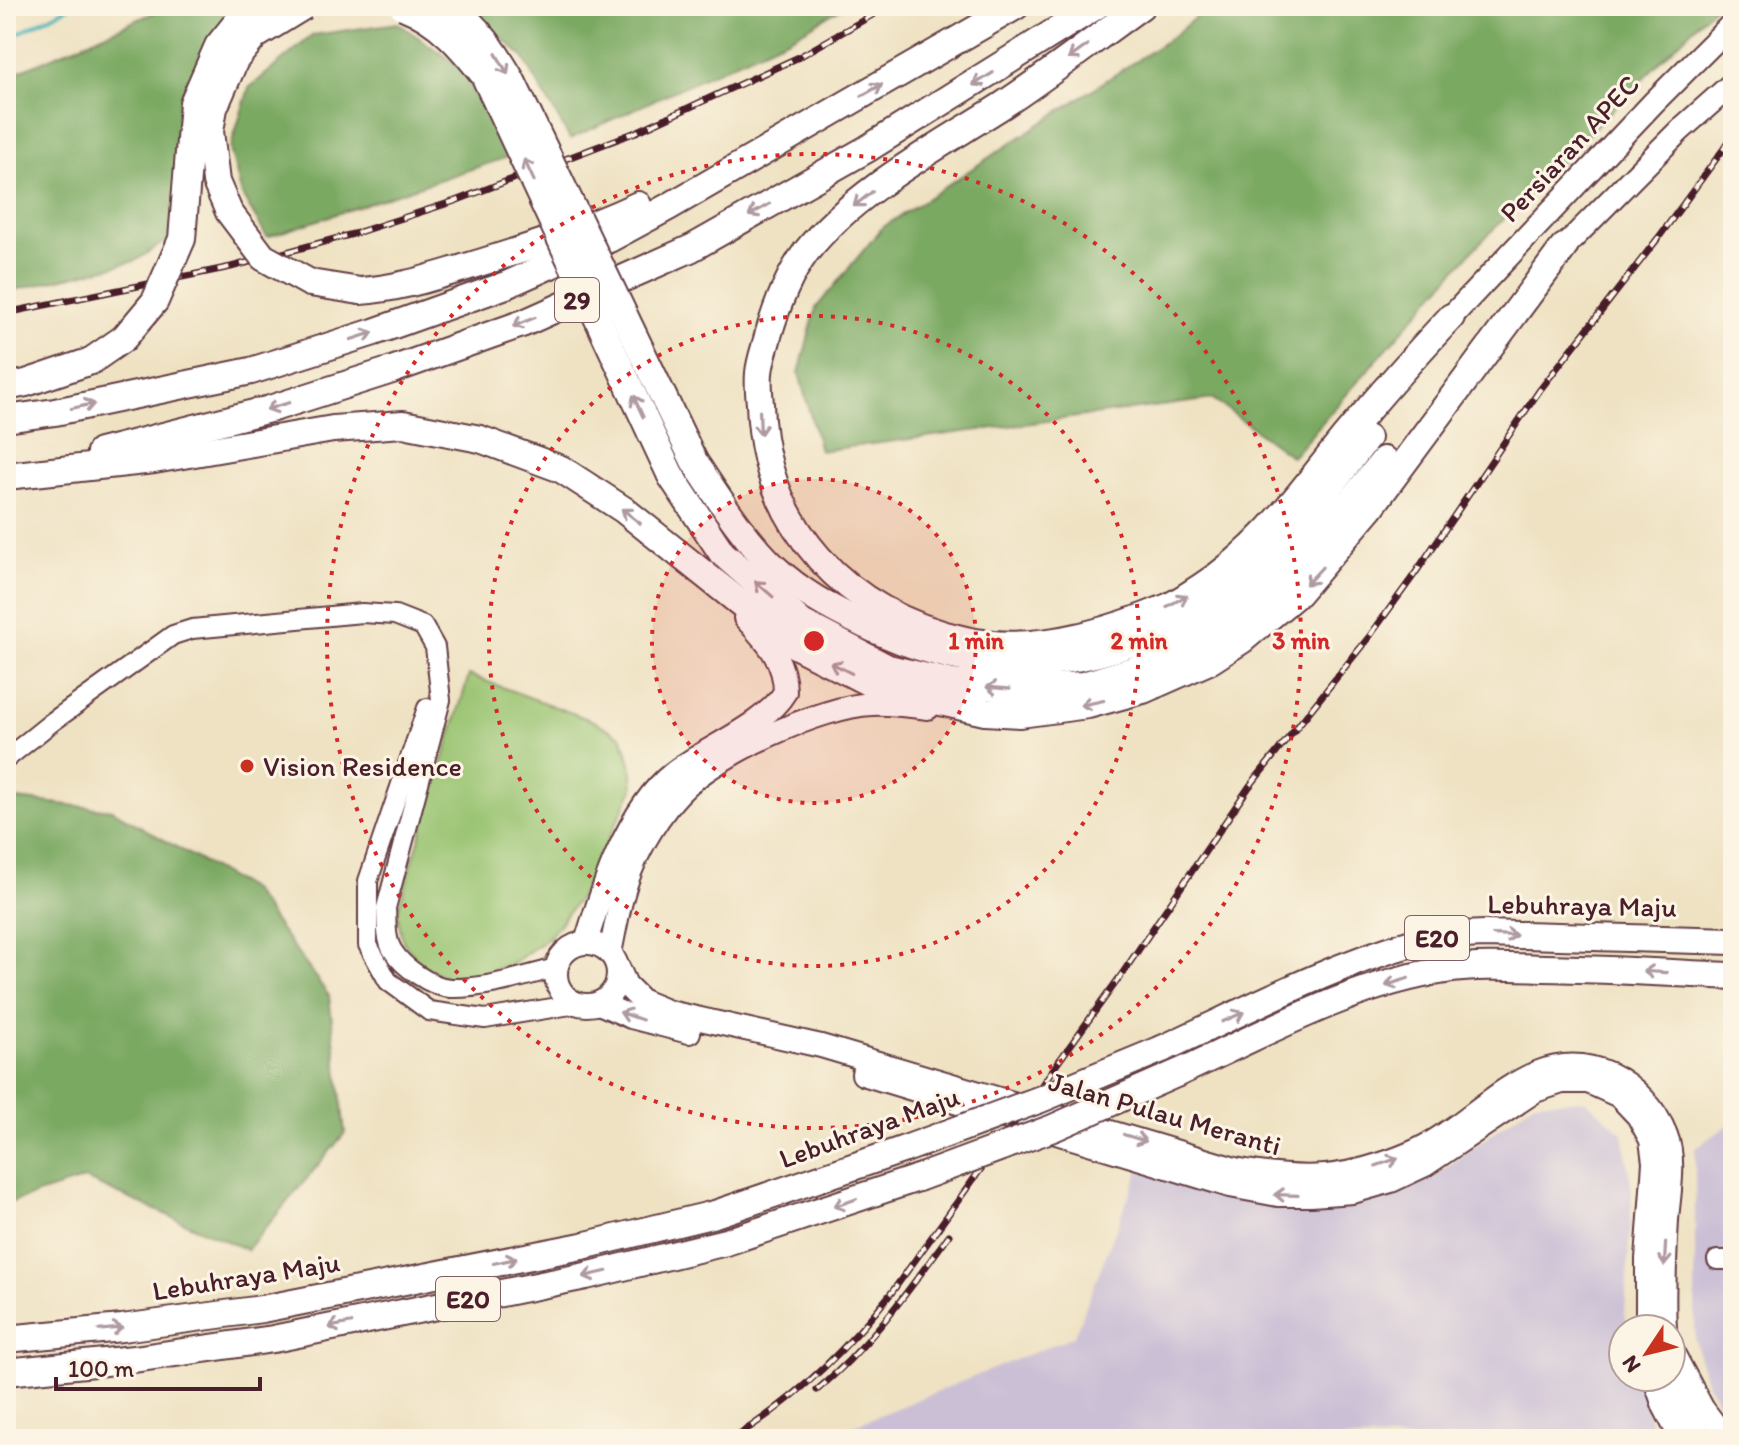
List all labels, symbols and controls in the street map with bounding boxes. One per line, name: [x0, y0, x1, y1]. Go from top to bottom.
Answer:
one-way arrow: [1067, 43, 1089, 60]
one-way arrow: [494, 52, 510, 75]
street label: Persiaran APEC: [1492, 67, 1646, 229]
one-way arrow: [972, 71, 995, 87]
one-way arrow: [860, 82, 883, 98]
one-way arrow: [521, 158, 536, 182]
one-way arrow: [853, 190, 874, 207]
one-way arrow: [748, 202, 771, 218]
road number: 29: [555, 278, 599, 322]
one-way arrow: [513, 316, 537, 330]
one-way arrow: [349, 327, 374, 342]
one-way arrow: [630, 394, 645, 418]
one-way arrow: [70, 398, 95, 413]
one-way arrow: [266, 399, 292, 414]
one-way arrow: [753, 409, 768, 436]
one-way arrow: [621, 507, 642, 525]
one-way arrow: [1304, 566, 1323, 586]
one-way arrow: [754, 580, 774, 598]
one-way arrow: [1165, 593, 1189, 608]
text: 1 min: [948, 626, 1004, 655]
text: 2 min: [1110, 626, 1168, 655]
text: 3 min: [1272, 626, 1330, 655]
centre of rings: [800, 627, 828, 655]
one-way arrow: [829, 660, 853, 676]
one-way arrow: [985, 680, 1012, 695]
one-way arrow: [1080, 696, 1105, 711]
place label: Vision Residence: [263, 749, 462, 783]
marker: Vision Residence: [238, 757, 256, 775]
street label: Lebuhraya Maju: [1487, 886, 1677, 924]
road number: E20: [1405, 916, 1469, 960]
one-way arrow: [1491, 927, 1518, 942]
one-way arrow: [1642, 965, 1669, 980]
one-way arrow: [1384, 975, 1409, 990]
one-way arrow: [619, 1008, 644, 1023]
one-way arrow: [1220, 1008, 1245, 1023]
street label: Jalan Pulau Meranti: [1045, 1064, 1285, 1162]
street label: Lebuhraya Maju: [774, 1078, 964, 1175]
one-way arrow: [1121, 1131, 1147, 1146]
one-way arrow: [1374, 1153, 1399, 1168]
one-way arrow: [1273, 1187, 1300, 1202]
one-way arrow: [832, 1196, 857, 1211]
one-way arrow: [1657, 1240, 1672, 1267]
street label: Lebuhraya Maju: [150, 1244, 343, 1308]
one-way arrow: [492, 1253, 518, 1268]
one-way arrow: [583, 1267, 608, 1282]
road number: E20: [436, 1277, 500, 1321]
north arrow: [1607, 1313, 1687, 1393]
one-way arrow: [328, 1318, 353, 1333]
one-way arrow: [98, 1322, 124, 1337]
scale bar: [56, 1341, 260, 1391]
text: N: [1616, 1350, 1646, 1378]
text: 100 m: [68, 1354, 134, 1383]

